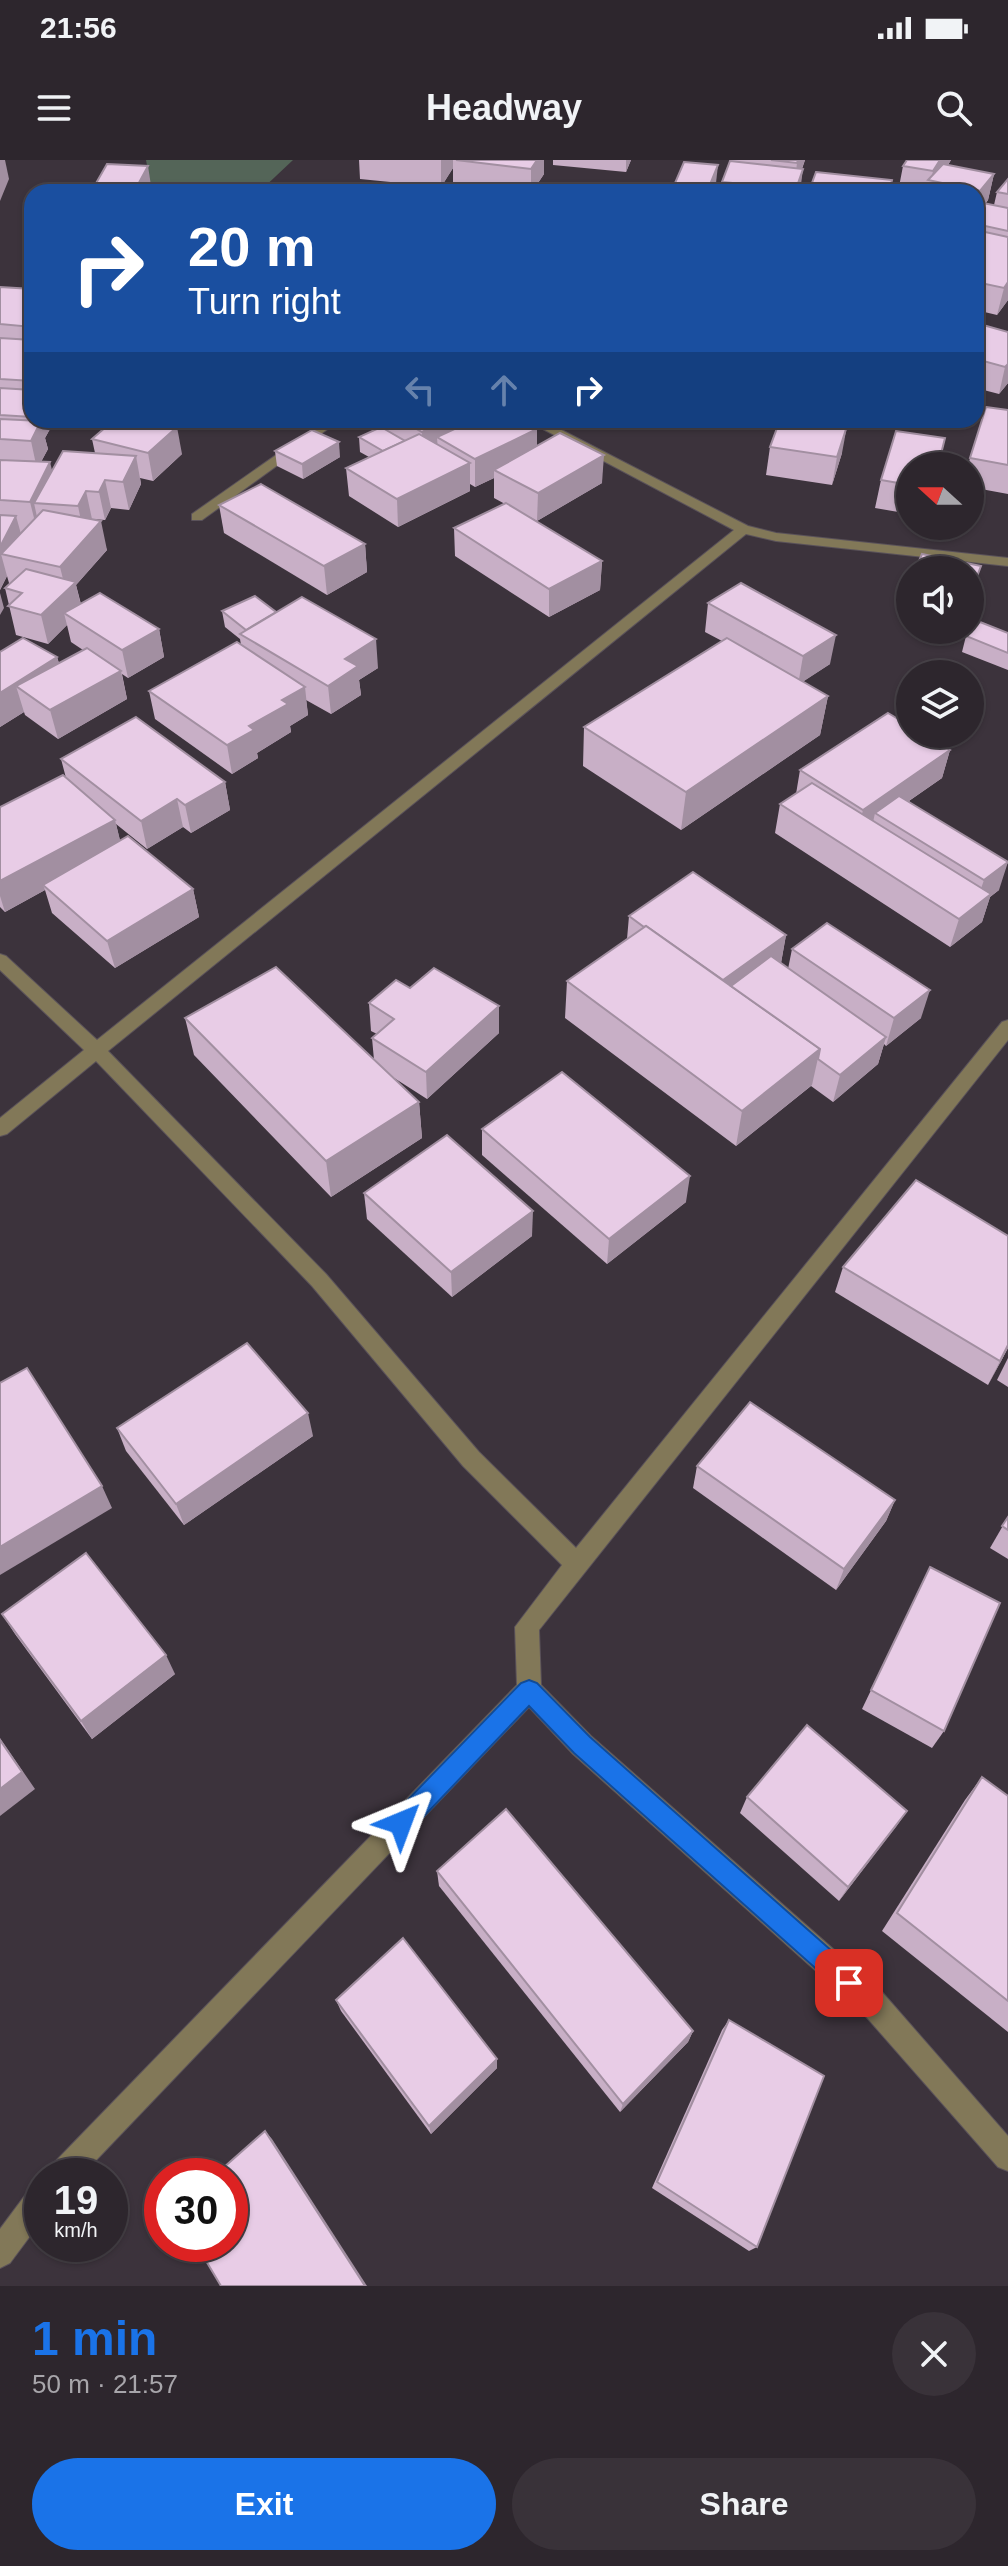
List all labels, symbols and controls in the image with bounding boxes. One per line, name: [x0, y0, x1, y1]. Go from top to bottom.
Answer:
text: 21:56: [40, 11, 117, 44]
icon: menu: [32, 86, 76, 130]
icon: search: [932, 86, 976, 130]
text: Headway: [426, 87, 582, 128]
text: 20 m: [188, 215, 316, 278]
icon: right: [56, 216, 160, 320]
text: Turn right: [188, 281, 341, 322]
icon: left: [398, 368, 442, 412]
icon: ahead: [482, 368, 526, 412]
icon: right: [566, 368, 610, 412]
north arrow: [896, 452, 984, 540]
map controls: [896, 452, 984, 748]
button: sound: [896, 556, 984, 644]
button: layers: [896, 660, 984, 748]
position arrow: [359, 1781, 443, 1865]
pin: [815, 1949, 883, 2017]
icon: arrive: [827, 1961, 871, 2005]
speed limit sign: 30: [144, 2158, 248, 2262]
text: 19: [54, 2178, 98, 2222]
text: km/h: [54, 2219, 98, 2241]
text: 1 min: [32, 2312, 157, 2365]
button: close: [892, 2312, 976, 2396]
text: 50 m · 21:57: [32, 2369, 178, 2399]
button: Exit: [32, 2458, 496, 2550]
button: Share: [512, 2458, 976, 2550]

